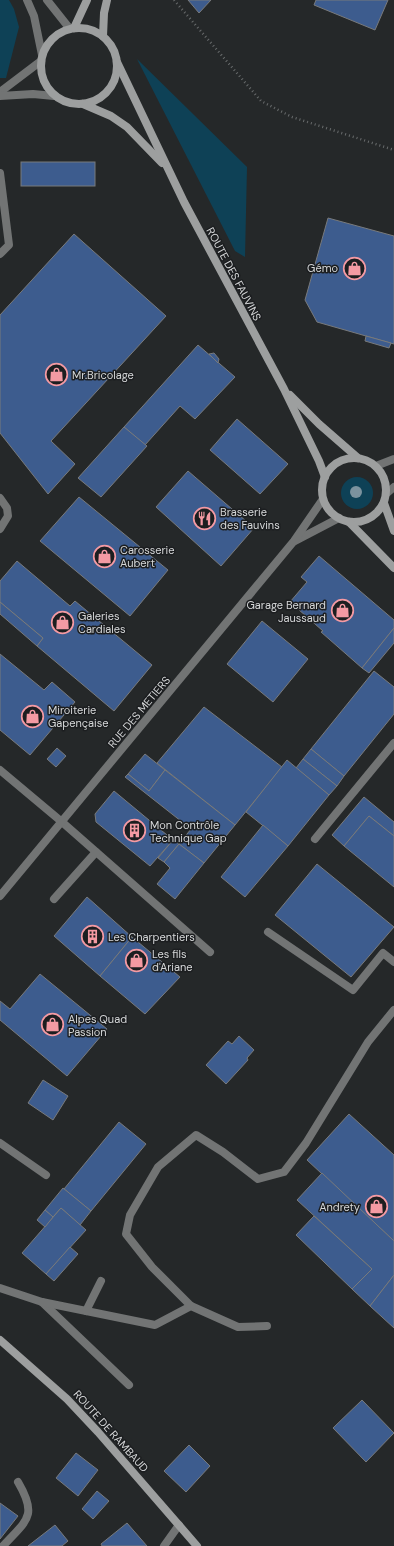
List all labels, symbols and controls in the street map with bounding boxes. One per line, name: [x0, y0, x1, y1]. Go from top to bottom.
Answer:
street label: ROUTE DES FAUVINS: [203, 225, 265, 323]
shop icon: Gémo: [341, 255, 367, 281]
place label: Gémo: [307, 261, 338, 275]
shop icon: Mr.Bricolage: [43, 362, 69, 388]
place label: Mr.Bricolage: [72, 368, 134, 382]
restaurant icon: Brasserie des Fauvins: [192, 505, 218, 531]
place label: Brasserie des Fauvins: [220, 505, 280, 532]
shop icon: Carosserie Aubert: [91, 543, 117, 569]
place label: Carosserie Aubert: [120, 543, 175, 570]
place label: Garage Bernard Jaussaud: [247, 598, 326, 625]
shop icon: Garage Bernard Jaussaud: [329, 598, 355, 624]
shop icon: Galeries Cardiales: [49, 609, 75, 635]
place label: Galeries Cardiales: [78, 609, 125, 636]
street label: RUE DES METIERS: [105, 673, 173, 751]
shop icon: Miroiterie Gapençaise: [19, 703, 45, 729]
place label: Miroiterie Gapençaise: [48, 703, 108, 730]
building icon: Mon Contrôle Technique Gap: [122, 818, 148, 844]
place label: Mon Contrôle Technique Gap: [150, 818, 227, 845]
building icon: Les Charpentiers: [80, 924, 106, 950]
place label: Les Charpentiers: [108, 930, 195, 944]
shop icon: Les fils d'Ariane: [123, 947, 149, 973]
place label: Les fils d'Ariane: [152, 947, 193, 974]
shop icon: Alpes Quad Passion: [40, 1012, 66, 1038]
place label: Alpes Quad Passion: [68, 1012, 127, 1039]
shop icon: Andrety: [363, 1194, 389, 1220]
place label: Andrety: [319, 1200, 360, 1214]
street label: ROUTE DE RAMBAUD: [70, 1387, 152, 1475]

